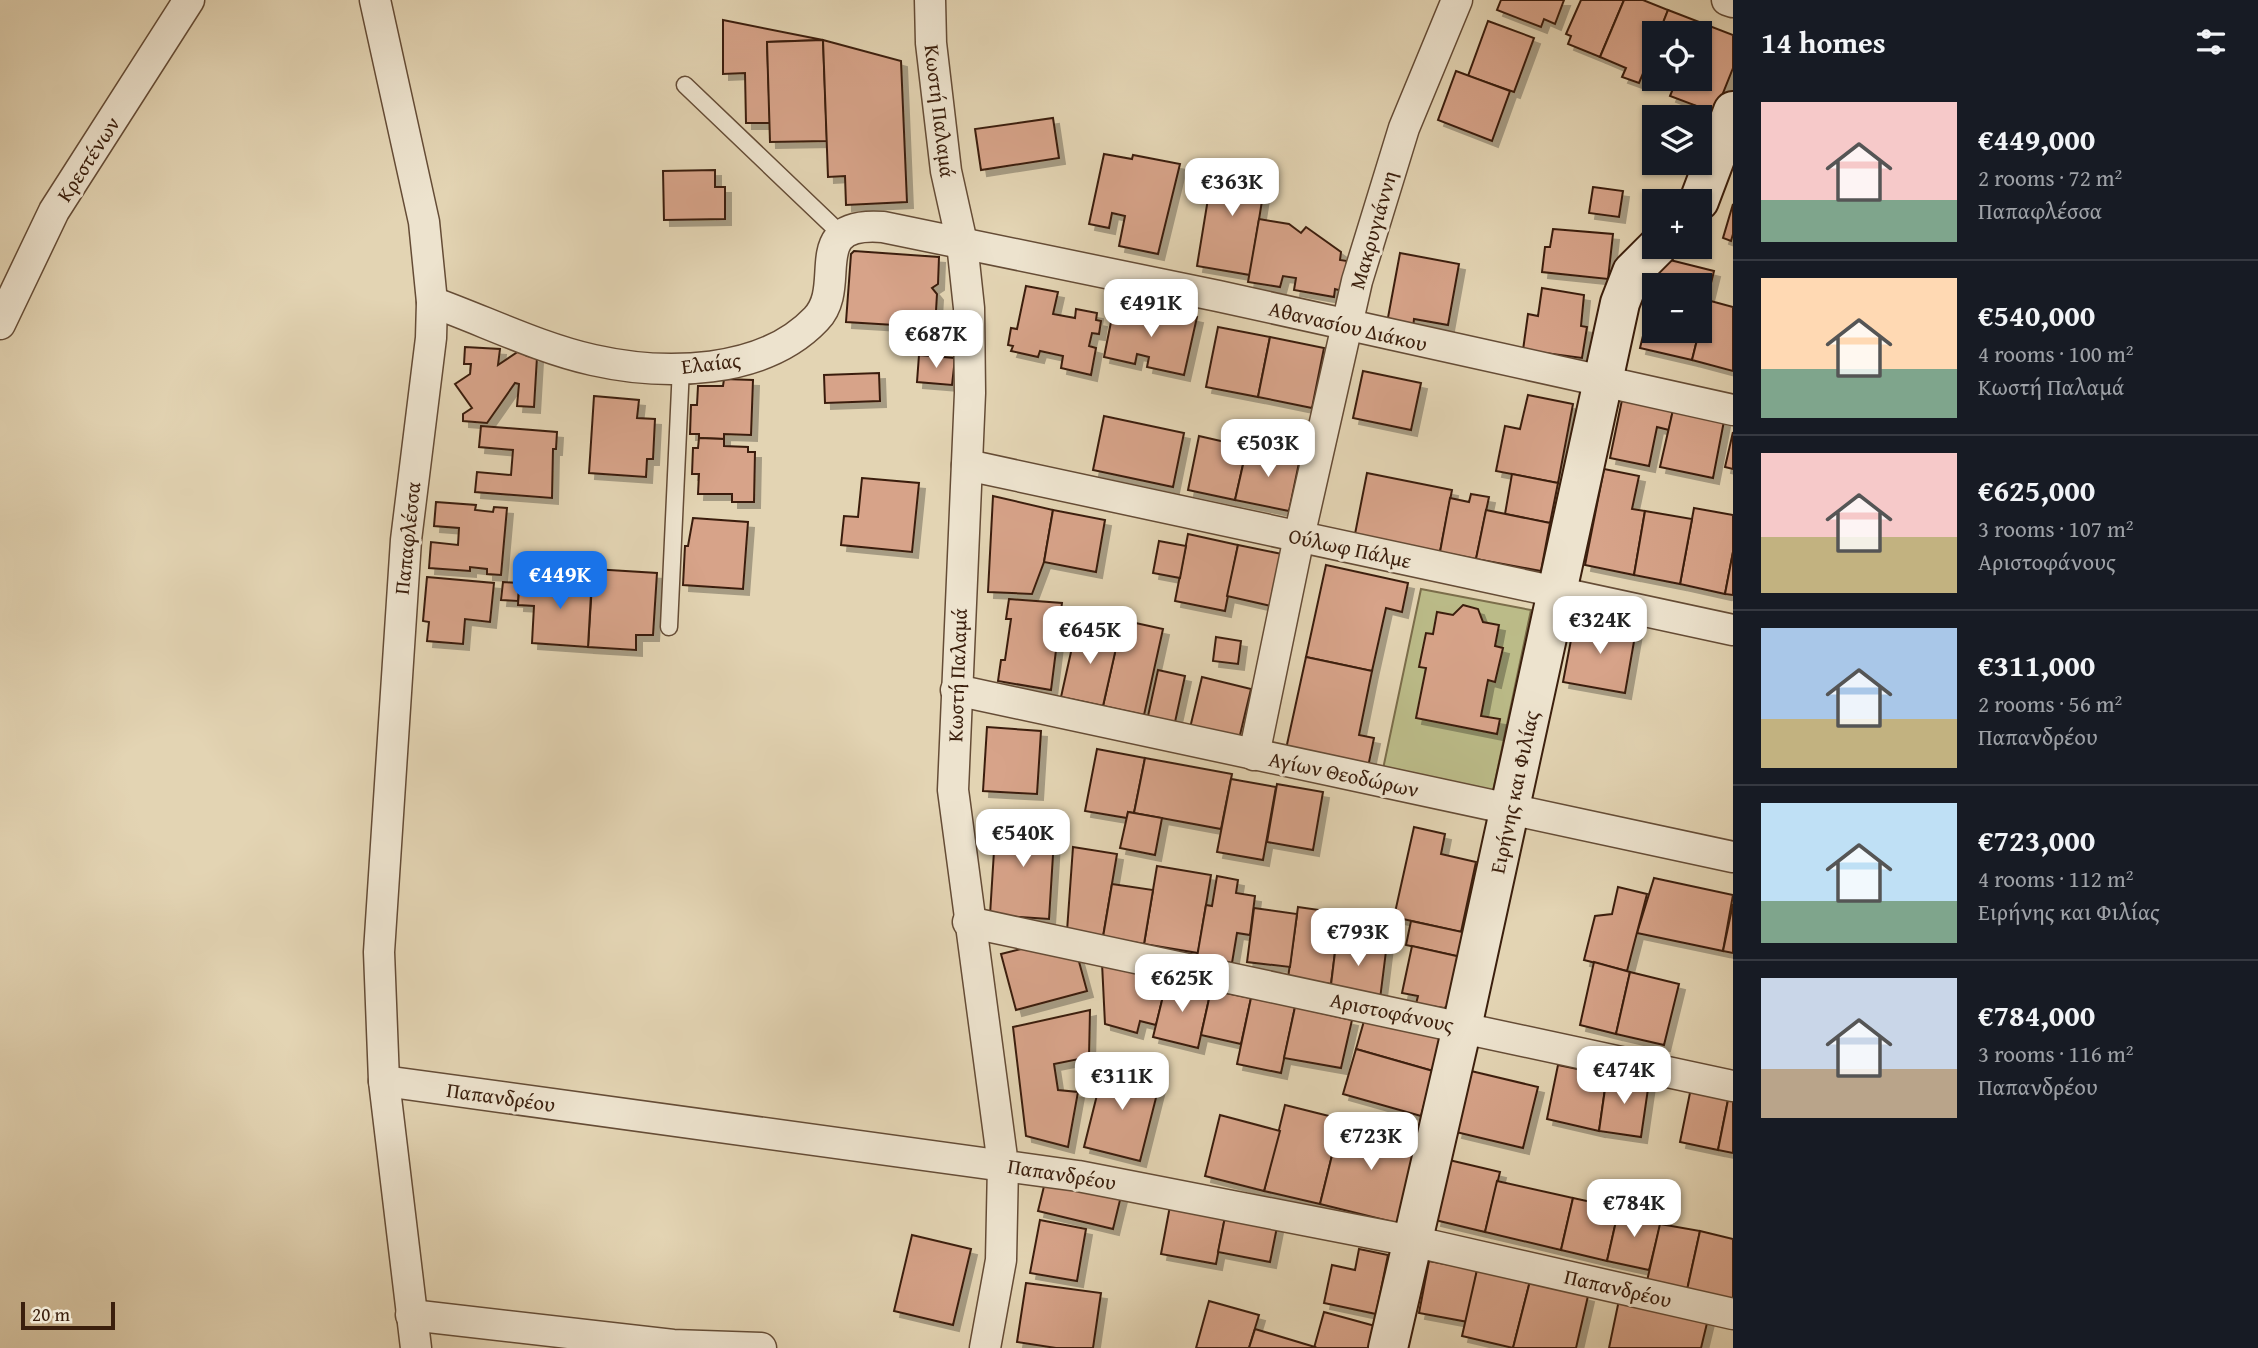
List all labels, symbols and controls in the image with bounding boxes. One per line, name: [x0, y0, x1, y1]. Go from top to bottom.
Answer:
text: 14 homes: [1761, 20, 1886, 64]
map controls: [1642, 21, 1712, 343]
button: locate: [1642, 21, 1712, 91]
icon: filters: [2192, 23, 2230, 61]
street label: Κωστή Παλαμά: [916, 43, 964, 179]
button: layers: [1642, 105, 1712, 175]
street label: Κρεστένων: [49, 110, 127, 208]
text: €449,000: [1978, 117, 2095, 161]
icon: home: [1817, 130, 1901, 214]
pin: €363K: [1183, 158, 1281, 218]
text: 2 rooms · 72 m²: [1978, 161, 2122, 194]
text: €363K: [1201, 164, 1263, 197]
street label: Μακρυγιάννη: [1341, 167, 1405, 293]
button: +: [1642, 189, 1712, 259]
text: Παπαφλέσσα: [1978, 194, 2102, 227]
button: −: [1642, 273, 1712, 343]
pin: €491K: [1102, 280, 1200, 339]
text: €491K: [1120, 285, 1182, 318]
street label: Αθανασίου Διάκου: [1266, 293, 1430, 359]
text: €540,000: [1978, 293, 2095, 337]
icon: home: [1817, 306, 1901, 390]
pin: €687K: [887, 310, 985, 370]
text: €687K: [905, 316, 967, 349]
text: 4 rooms · 100 m²: [1978, 337, 2133, 370]
street label: Ελαίας: [679, 344, 743, 382]
text: Κωστή Παλαμά: [1978, 370, 2125, 403]
pin: €503K: [1219, 420, 1317, 479]
text: €503K: [1237, 425, 1299, 458]
text: €625,000: [1978, 468, 2095, 512]
street label: Παπαφλέσσα: [386, 480, 428, 596]
icon: home: [1817, 481, 1901, 565]
text: 3 rooms · 107 m²: [1978, 512, 2133, 545]
street label: Ούλωφ Πάλμε: [1286, 520, 1414, 576]
text: Αριστοφάνους: [1978, 545, 2116, 578]
pin: €449K: [511, 552, 609, 611]
text: €449K: [529, 557, 591, 590]
pin: €324K: [1551, 596, 1649, 656]
text: €324K: [1569, 602, 1631, 635]
pin: €645K: [1041, 606, 1139, 666]
street label: Κωστή Παλαμά: [939, 608, 975, 742]
text: €645K: [1059, 612, 1121, 645]
text: €311,000: [1978, 643, 2095, 687]
icon: home: [1817, 656, 1901, 740]
text: 2 rooms · 56 m²: [1978, 687, 2122, 720]
street label: Ειρήνης και Φιλίας: [1482, 707, 1546, 876]
text: Παπανδρέου: [1978, 720, 2098, 753]
street label: Αγίων Θεοδώρων: [1266, 743, 1422, 805]
pin: €540K: [974, 810, 1072, 869]
text: €540K: [992, 815, 1054, 848]
text: €723,000: [1978, 818, 2095, 862]
icon: home: [1817, 831, 1901, 915]
text: 4 rooms · 112 m²: [1978, 862, 2133, 895]
text: Ειρήνης και Φιλίας: [1978, 895, 2160, 928]
pin: €793K: [1309, 908, 1407, 968]
text: €793K: [1327, 914, 1389, 947]
pin: €625K: [1133, 954, 1231, 1014]
text: €625K: [1151, 960, 1213, 993]
street label: Αριστοφάνους: [1327, 984, 1457, 1040]
text: €784,000: [1978, 993, 2095, 1037]
icon: home: [1817, 1006, 1901, 1090]
text: 3 rooms · 116 m²: [1978, 1037, 2133, 1070]
pin: €474K: [1575, 1046, 1673, 1106]
pin: €311K: [1073, 1052, 1171, 1112]
text: €474K: [1593, 1052, 1655, 1085]
text: €311K: [1091, 1058, 1153, 1091]
text: Παπανδρέου: [1978, 1070, 2098, 1103]
street label: Παπανδρέου: [445, 1074, 557, 1120]
pin: €723K: [1322, 1112, 1420, 1172]
text: €723K: [1340, 1118, 1402, 1151]
street label: Παπανδρέου: [1006, 1150, 1119, 1198]
pin: €784K: [1585, 1180, 1683, 1239]
text: €784K: [1603, 1185, 1665, 1218]
street label: Παπανδρέου: [1561, 1261, 1675, 1315]
scale bar: [21, 1299, 116, 1331]
text: 20 m: [32, 1300, 70, 1328]

